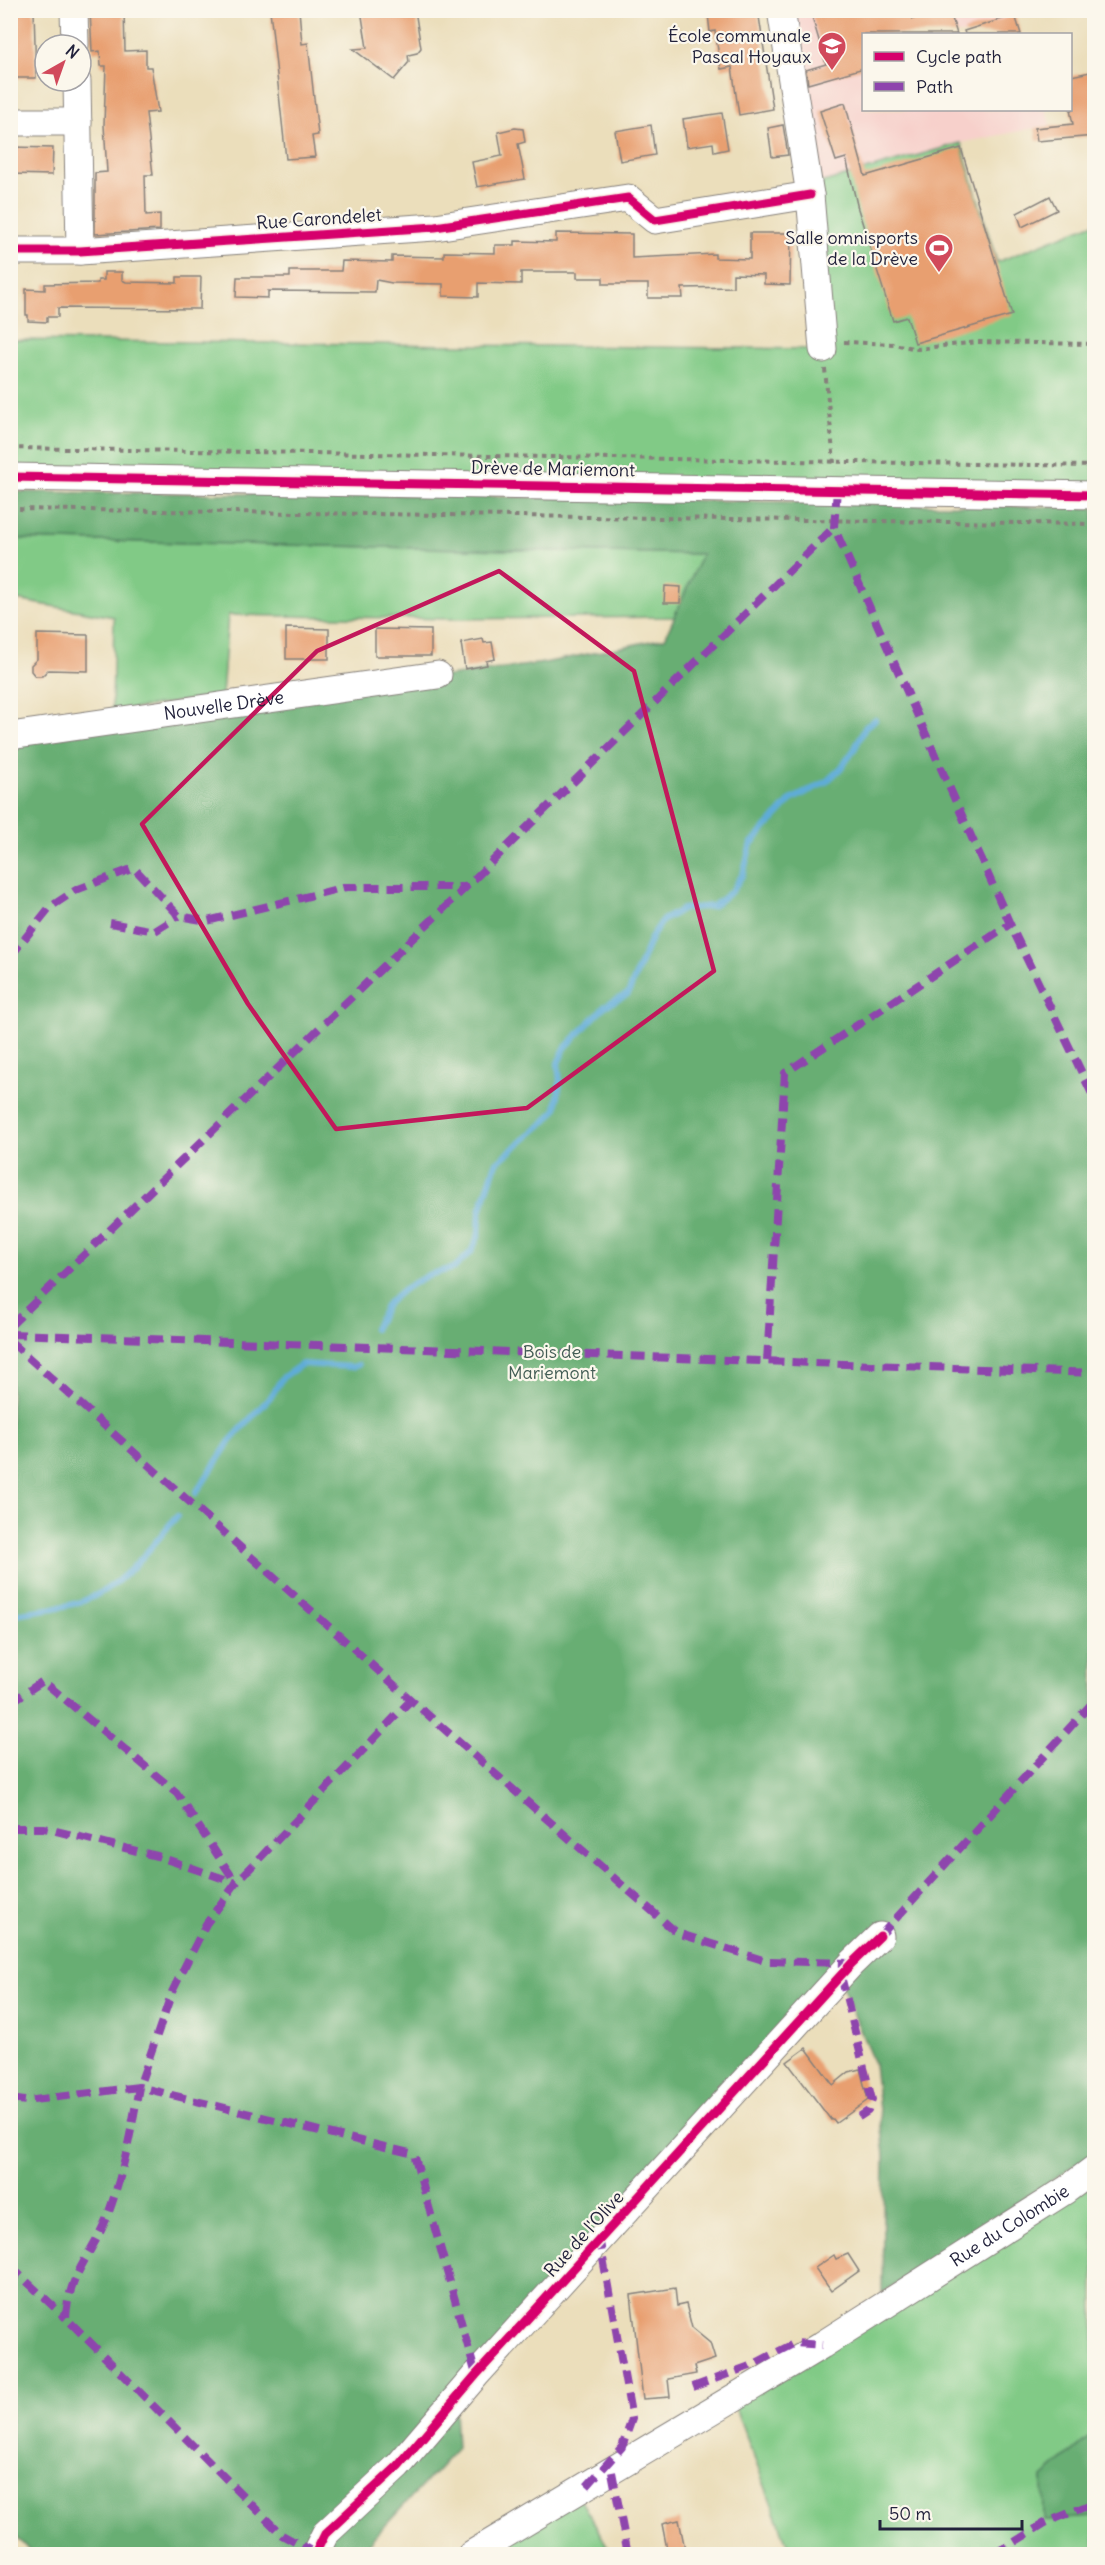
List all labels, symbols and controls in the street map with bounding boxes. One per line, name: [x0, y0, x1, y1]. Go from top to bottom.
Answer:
place label: École communale Pascal Hoyaux: [668, 24, 811, 68]
school or university icon: École communale Pascal Hoyaux: [816, 30, 848, 72]
north arrow: [33, 33, 93, 93]
legend: [862, 33, 1072, 111]
text: N: [62, 40, 83, 63]
text: Cycle path: [916, 45, 1002, 68]
text: Path: [916, 75, 953, 98]
street label: Rue Carondelet: [256, 203, 382, 234]
place label: Salle omnisports de la Drève: [785, 226, 918, 270]
sports icon: Salle omnisports de la Drève: [923, 232, 955, 274]
street label: Drève de Mariemont: [471, 456, 635, 481]
street label: Nouvelle Drève: [162, 685, 285, 725]
park label: Bois de Mariemont: [508, 1340, 596, 1384]
street label: Rue du Colombie: [946, 2179, 1073, 2272]
street label: Rue de l'Olive: [539, 2186, 628, 2282]
scale bar: [880, 2493, 1022, 2531]
text: 50 m: [889, 2502, 931, 2525]

